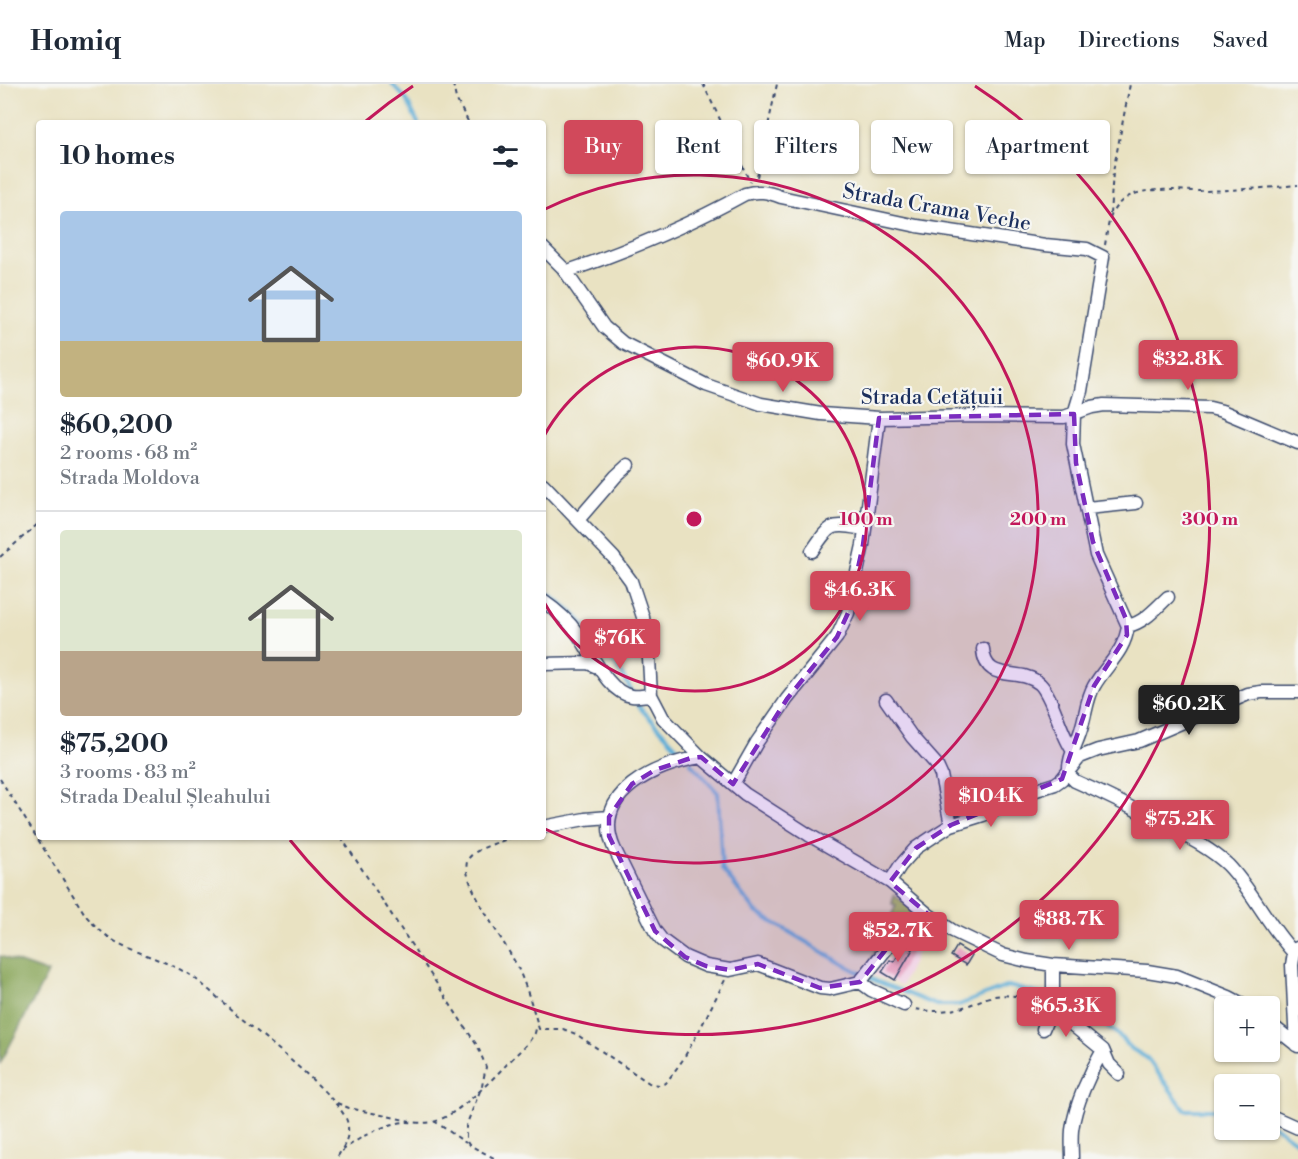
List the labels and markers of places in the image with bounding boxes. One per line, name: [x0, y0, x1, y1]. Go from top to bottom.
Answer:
pin: $32.8K: [1139, 340, 1237, 391]
pin: $60.9K: [734, 342, 832, 393]
centre of rings: [684, 509, 704, 529]
pin: $46.3K: [811, 571, 909, 622]
pin: $76K: [584, 619, 656, 670]
pin: $60.2K: [1140, 685, 1238, 736]
pin: $104K: [949, 777, 1033, 828]
pin: $75.2K: [1131, 800, 1229, 851]
pin: $88.7K: [1020, 900, 1118, 951]
pin: $52.7K: [849, 912, 947, 963]
pin: $65.3K: [1017, 987, 1115, 1038]

